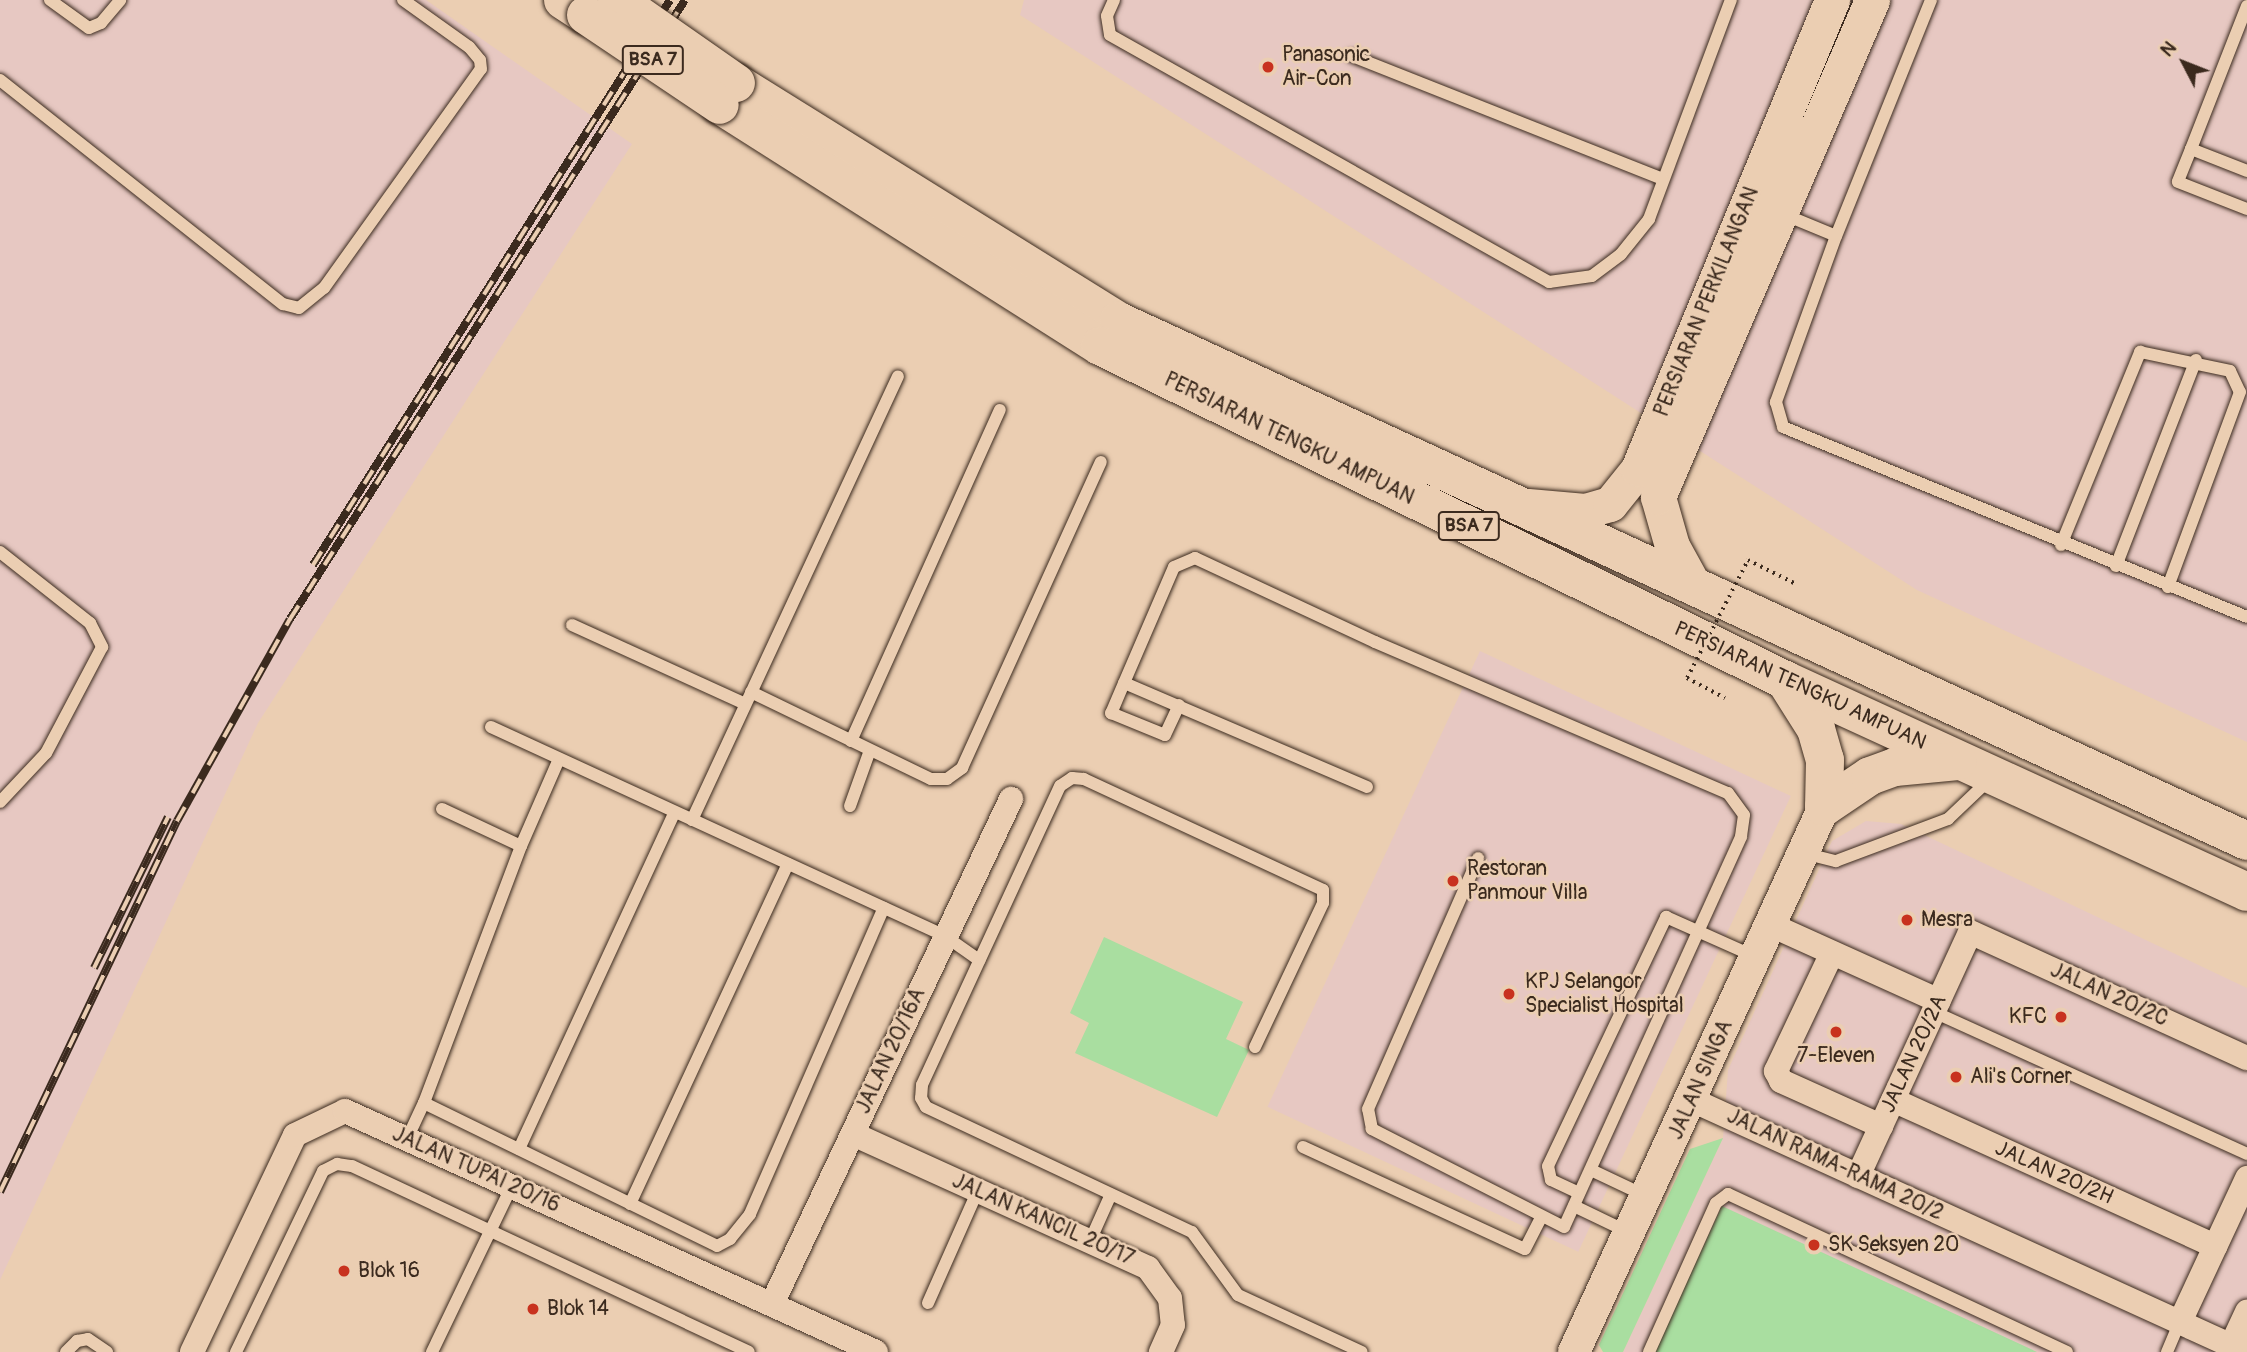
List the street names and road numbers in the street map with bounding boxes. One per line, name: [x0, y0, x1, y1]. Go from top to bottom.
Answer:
road number: BSA 7: [622, 44, 684, 76]
street label: PERSIARAN PERKILANGAN: [1649, 183, 1765, 421]
street label: PERSIARAN TENGKU AMPUAN: [1160, 367, 1418, 511]
road number: BSA 7: [1438, 510, 1500, 541]
street label: PERSIARAN TENGKU AMPUAN: [1670, 616, 1930, 756]
street label: JALAN 20/2C: [2046, 958, 2172, 1032]
street label: JALAN 20/16A: [851, 984, 931, 1118]
street label: JALAN 20/2A: [1876, 991, 1952, 1117]
street label: JALAN SINGA: [1663, 1016, 1739, 1144]
street label: JALAN RAMA-RAMA 20/2: [1723, 1104, 1947, 1226]
street label: JALAN TUPAI 20/16: [388, 1122, 564, 1218]
street label: JALAN 20/2H: [1991, 1136, 2117, 1210]
street label: JALAN KANCIL 20/17: [948, 1169, 1138, 1271]

